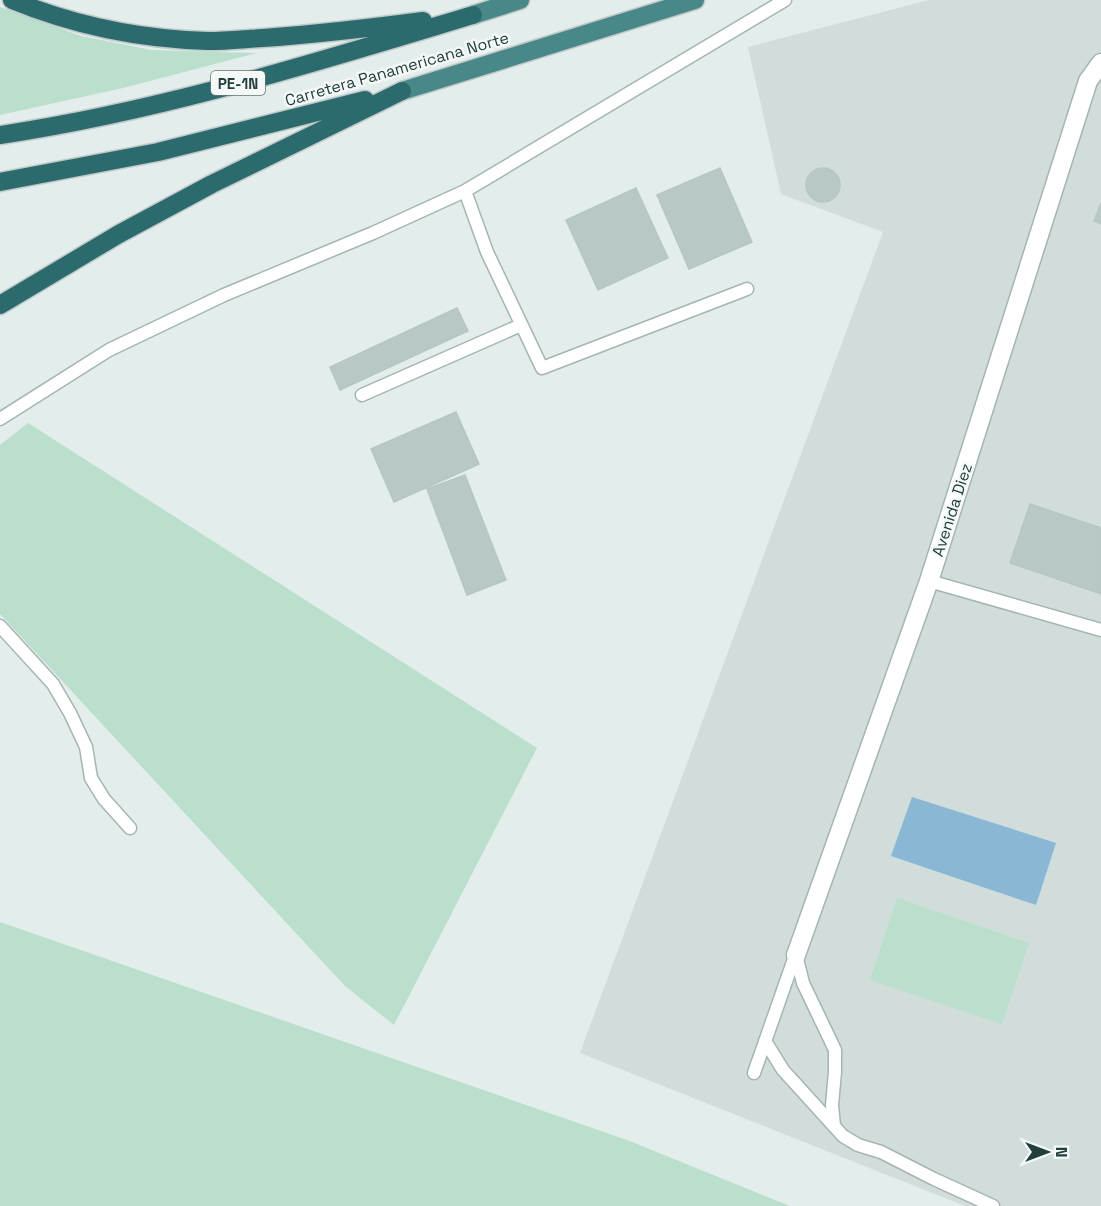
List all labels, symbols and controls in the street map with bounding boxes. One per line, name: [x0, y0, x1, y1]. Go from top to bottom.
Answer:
street label: Carretera Panamericana Norte: [283, 27, 511, 111]
road number: PE-1N: [211, 71, 265, 95]
street label: Avenida Diez: [927, 461, 977, 559]
north arrow: [1017, 1122, 1077, 1182]
text: N: [1051, 1147, 1072, 1157]

